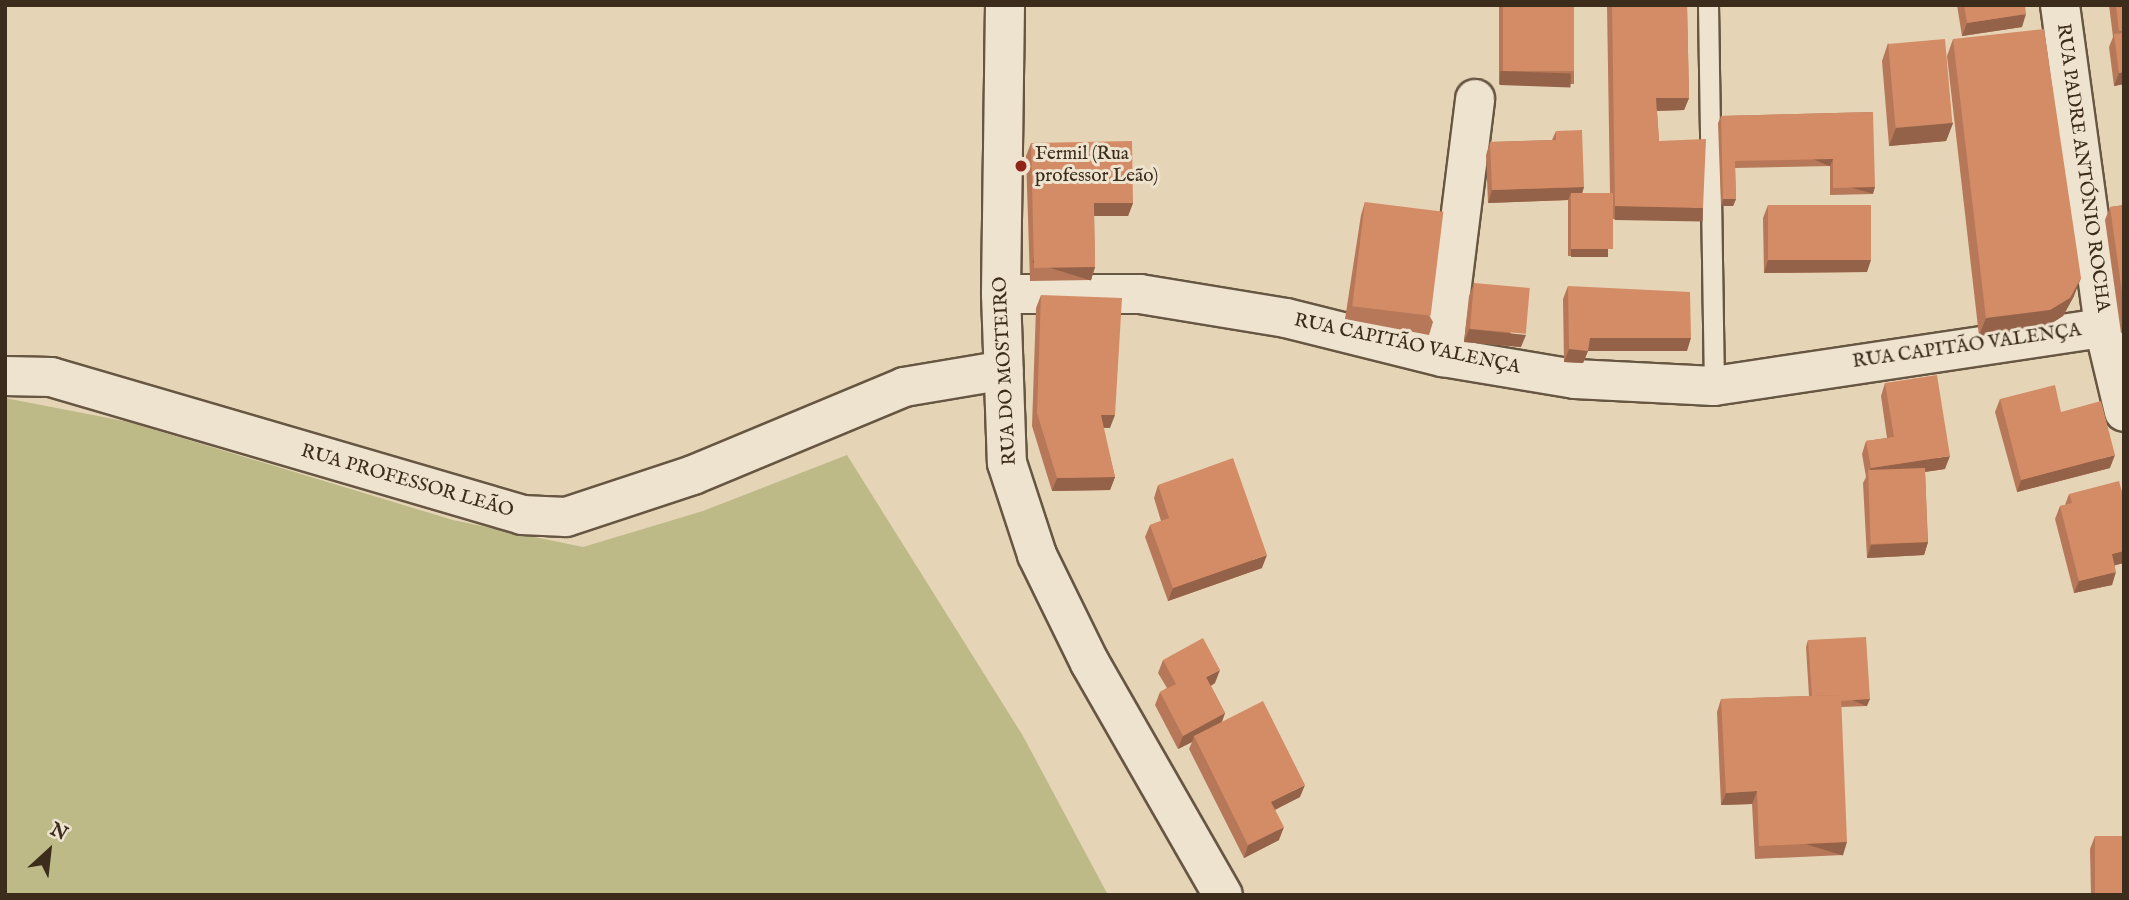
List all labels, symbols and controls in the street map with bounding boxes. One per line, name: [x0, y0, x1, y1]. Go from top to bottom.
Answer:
street label: RUA PADRE ANTÓNIO ROCHA: [2050, 22, 2114, 314]
place label: Fermil (Rua professor Leão): [1035, 144, 1158, 188]
marker: Fermil (Rua professor Leão): [1013, 158, 1029, 174]
street label: RUA DO MOSTEIRO: [990, 276, 1022, 466]
street label: RUA CAPITÃO VALENÇA: [1292, 310, 1522, 380]
street label: RUA CAPITÃO VALENÇA: [1851, 320, 2083, 374]
street label: RUA PROFESSOR LEÃO: [298, 441, 516, 523]
north arrow: [14, 816, 84, 886]
text: N: [46, 818, 71, 847]

